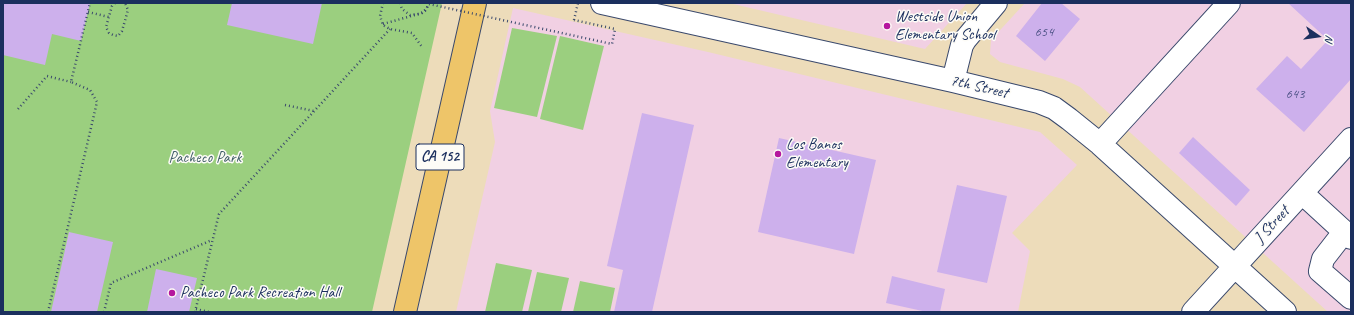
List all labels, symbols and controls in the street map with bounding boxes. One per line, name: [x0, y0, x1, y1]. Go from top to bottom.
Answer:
place label: Westside Union Elementary School: [895, 7, 995, 45]
north arrow: [1298, 16, 1338, 56]
marker: Westside Union Elementary School: [882, 21, 892, 31]
house number: 654: [1035, 24, 1053, 40]
text: N: [1322, 34, 1337, 44]
street label: 7th Street: [948, 71, 1010, 103]
house number: 643: [1286, 86, 1304, 102]
place label: Los Banos Elementary: [786, 135, 848, 173]
road number: CA 152: [416, 144, 464, 170]
park label: Pacheco Park: [169, 148, 241, 168]
marker: Los Banos Elementary: [773, 149, 783, 159]
street label: J Street: [1250, 202, 1294, 248]
place label: Pacheco Park Recreation Hall: [180, 283, 340, 303]
marker: Pacheco Park Recreation Hall: [167, 288, 177, 298]

